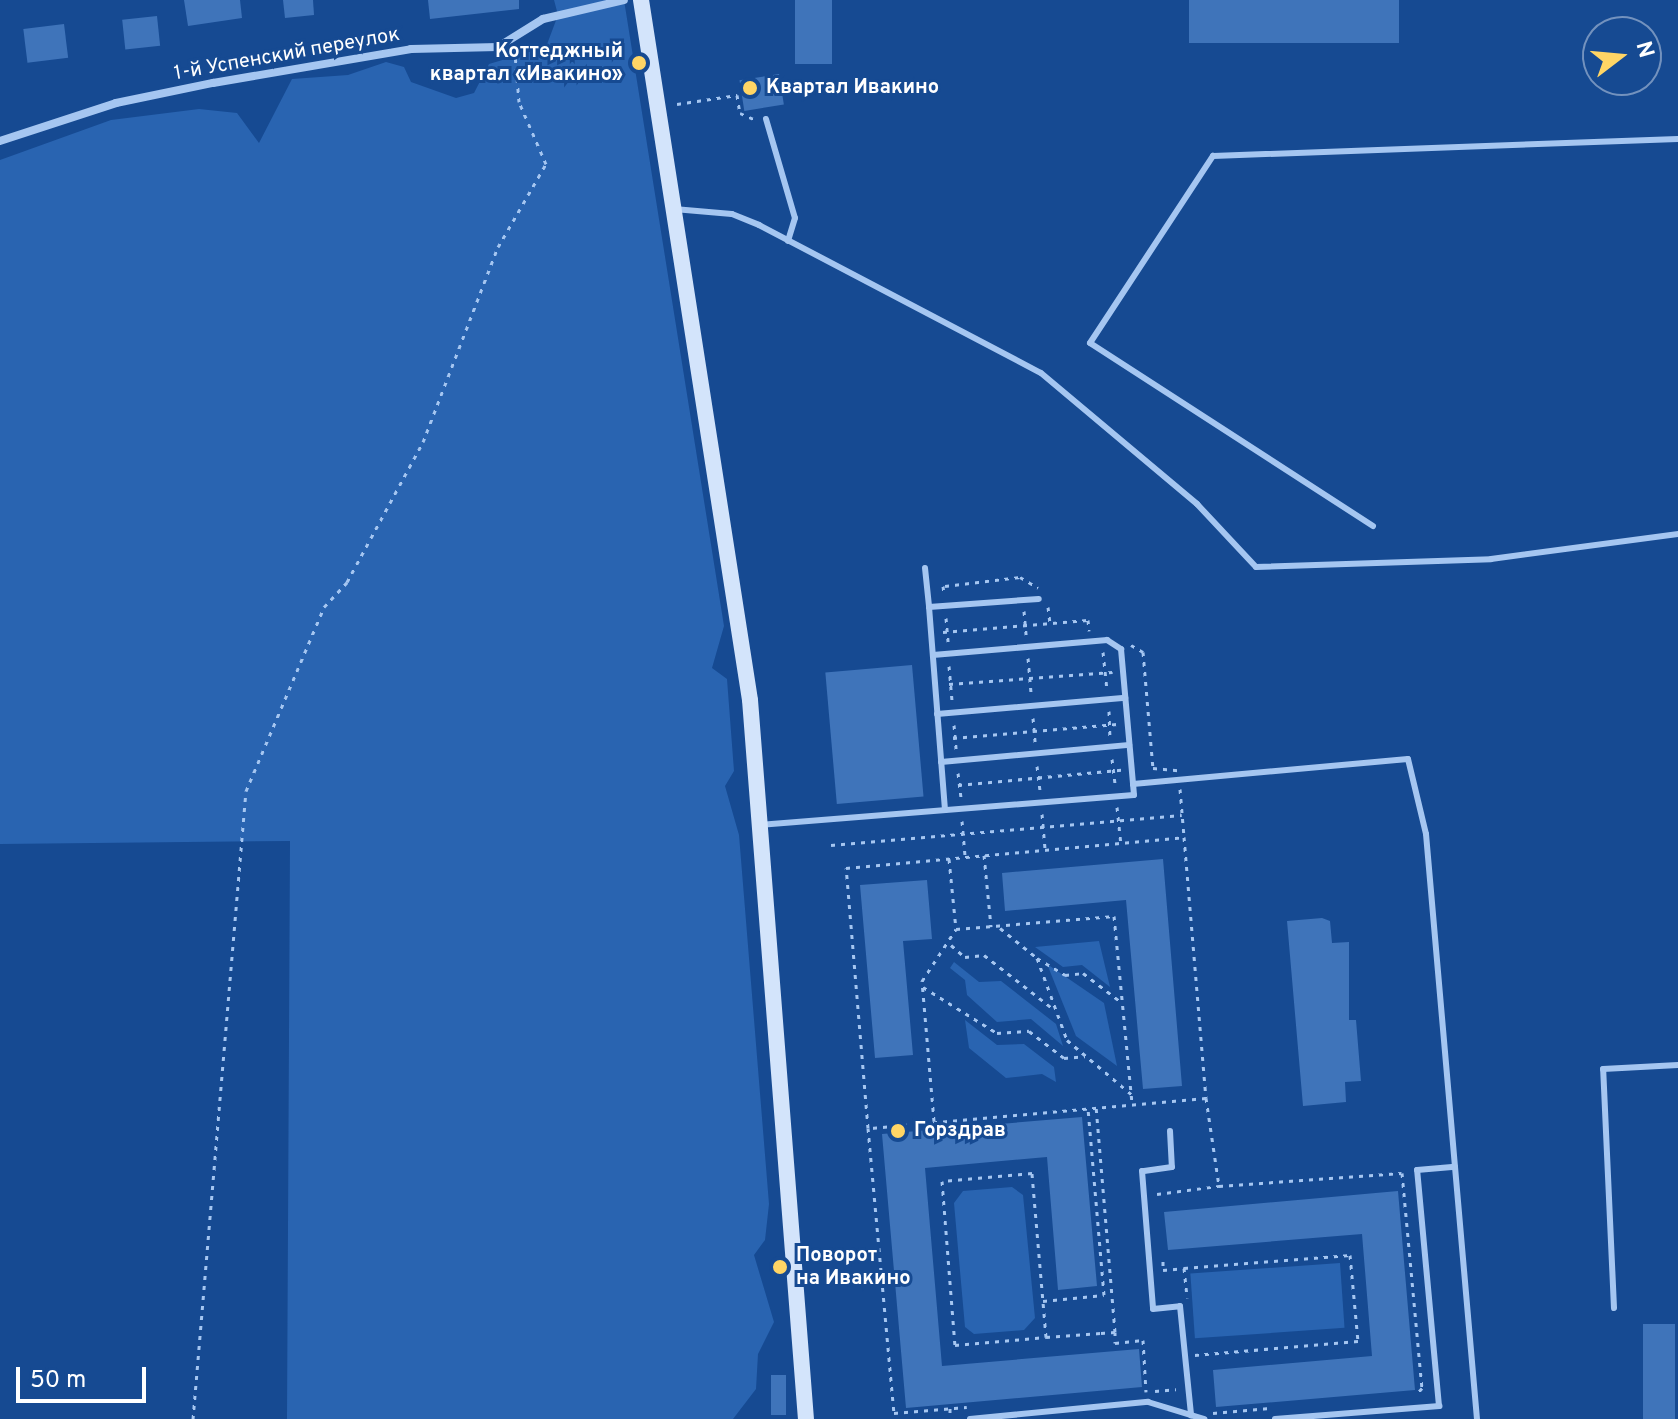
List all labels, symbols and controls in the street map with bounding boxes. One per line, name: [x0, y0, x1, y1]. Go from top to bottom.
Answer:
north arrow: [1582, 16, 1662, 96]
street label: 1-й Успенский переулок: [172, 23, 402, 87]
text: N: [1628, 38, 1659, 61]
place label: Коттеджный квартал «Ивакино»: [430, 40, 623, 87]
marker: Коттеджный квартал «Ивакино»: [630, 54, 648, 72]
place label: Квартал Ивакино: [766, 76, 939, 100]
marker: Квартал Ивакино: [741, 79, 759, 97]
place label: Горздрав: [914, 1119, 1006, 1143]
marker: Горздрав: [889, 1122, 907, 1140]
place label: Поворот на Ивакино: [796, 1244, 911, 1291]
marker: Поворот на Ивакино: [771, 1258, 789, 1276]
scale bar: [20, 1351, 150, 1401]
text: 50 m: [30, 1366, 86, 1396]

